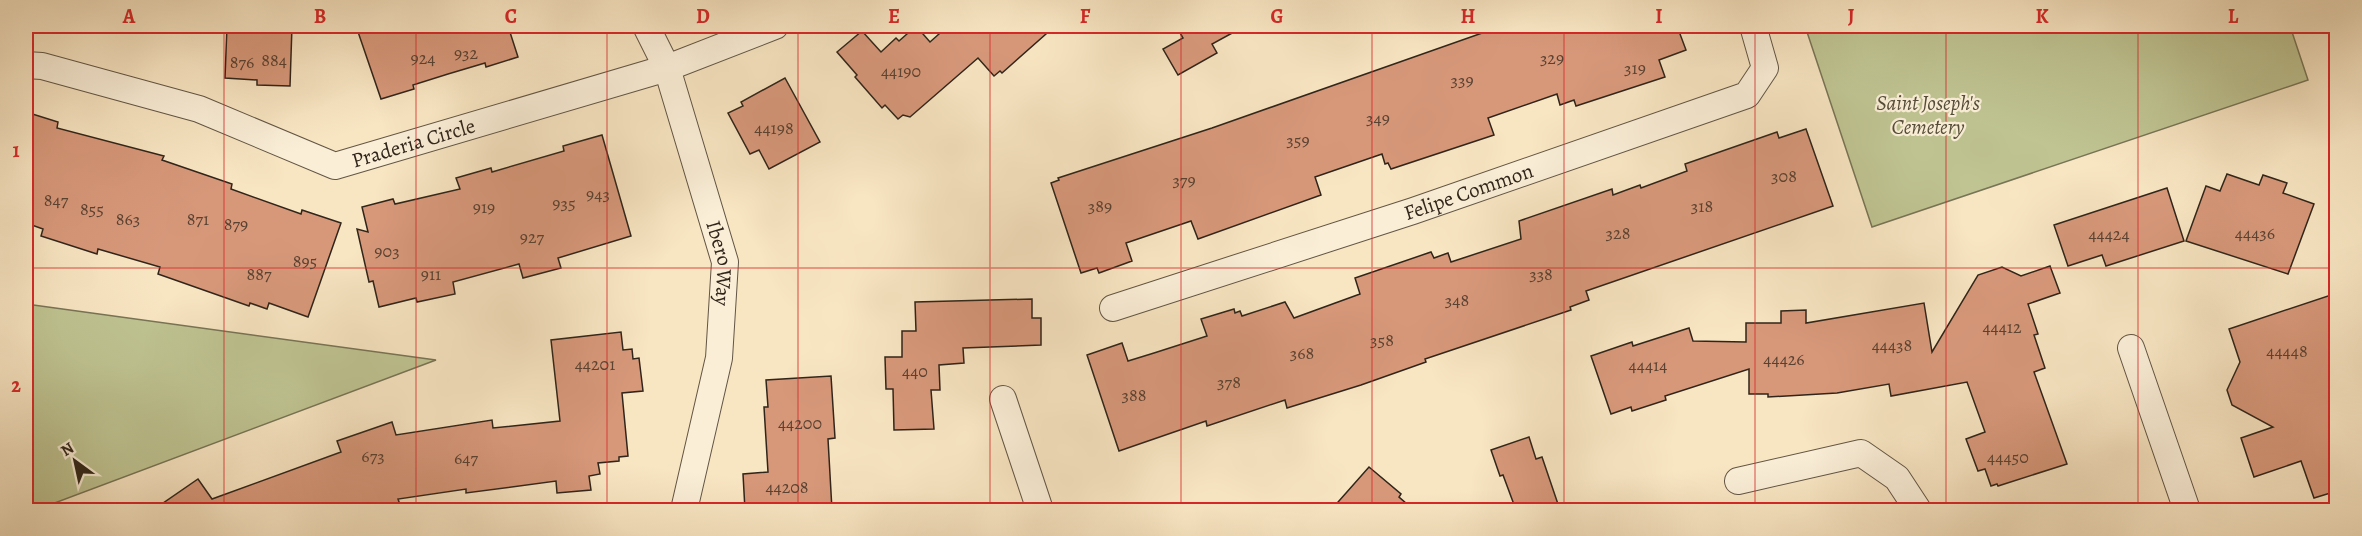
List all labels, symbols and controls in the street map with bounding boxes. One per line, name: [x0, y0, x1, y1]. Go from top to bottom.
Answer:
text: A: [122, 3, 136, 30]
text: B: [314, 3, 326, 30]
text: C: [505, 3, 517, 30]
text: D: [696, 3, 710, 30]
text: E: [888, 3, 900, 30]
text: F: [1080, 3, 1091, 30]
text: G: [1270, 3, 1284, 30]
text: H: [1461, 3, 1476, 30]
text: I: [1655, 3, 1663, 30]
text: J: [1848, 3, 1855, 30]
text: K: [2035, 3, 2049, 30]
text: L: [2228, 3, 2239, 30]
house number: 932: [454, 41, 479, 65]
house number: 924: [411, 46, 435, 70]
house number: 329: [1540, 46, 1564, 70]
house number: 884: [261, 48, 287, 72]
house number: 876: [230, 50, 254, 74]
house number: 319: [1624, 56, 1646, 80]
house number: 44190: [881, 59, 921, 83]
house number: 339: [1450, 68, 1474, 92]
park label: Saint Joseph's Cemetery: [1876, 89, 1980, 141]
house number: 349: [1366, 106, 1390, 130]
street label: Praderia Circle: [348, 111, 479, 174]
house number: 44198: [754, 116, 794, 140]
house number: 359: [1286, 128, 1310, 152]
text: 1: [12, 137, 20, 164]
street label: Felipe Common: [1400, 156, 1537, 227]
house number: 308: [1771, 164, 1797, 188]
house number: 379: [1172, 168, 1196, 192]
house number: 943: [586, 182, 610, 206]
house number: 847: [44, 188, 69, 212]
house number: 935: [552, 191, 576, 215]
house number: 389: [1088, 194, 1112, 218]
house number: 318: [1691, 194, 1713, 218]
house number: 919: [473, 195, 495, 219]
house number: 855: [80, 197, 104, 221]
house number: 863: [116, 207, 140, 231]
house number: 871: [187, 207, 209, 231]
house number: 879: [224, 212, 248, 236]
street label: Ibero Way: [699, 217, 739, 307]
house number: 328: [1606, 221, 1630, 245]
house number: 44436: [2235, 221, 2275, 245]
house number: 44424: [2088, 222, 2130, 246]
house number: 927: [520, 225, 545, 249]
house number: 903: [374, 239, 400, 263]
house number: 895: [293, 249, 317, 273]
house number: 887: [246, 262, 272, 286]
house number: 911: [421, 262, 441, 286]
house number: 338: [1529, 262, 1553, 286]
house number: 348: [1445, 288, 1469, 312]
house number: 44412: [1982, 315, 2022, 339]
house number: 358: [1370, 328, 1394, 352]
house number: 44438: [1872, 333, 1912, 357]
house number: 44448: [2266, 339, 2308, 363]
house number: 368: [1290, 341, 1314, 365]
house number: 44426: [1763, 347, 1805, 371]
house number: 44201: [575, 352, 615, 376]
house number: 44414: [1629, 353, 1667, 377]
house number: 440: [902, 359, 928, 383]
house number: 378: [1217, 370, 1241, 394]
text: 2: [11, 372, 21, 399]
house number: 388: [1122, 383, 1146, 407]
house number: 44200: [778, 411, 822, 435]
north arrow: [45, 431, 105, 491]
text: N: [56, 437, 79, 462]
house number: 673: [361, 444, 385, 468]
house number: 44450: [1987, 445, 2029, 469]
house number: 647: [454, 446, 478, 470]
house number: 44208: [765, 475, 809, 499]

